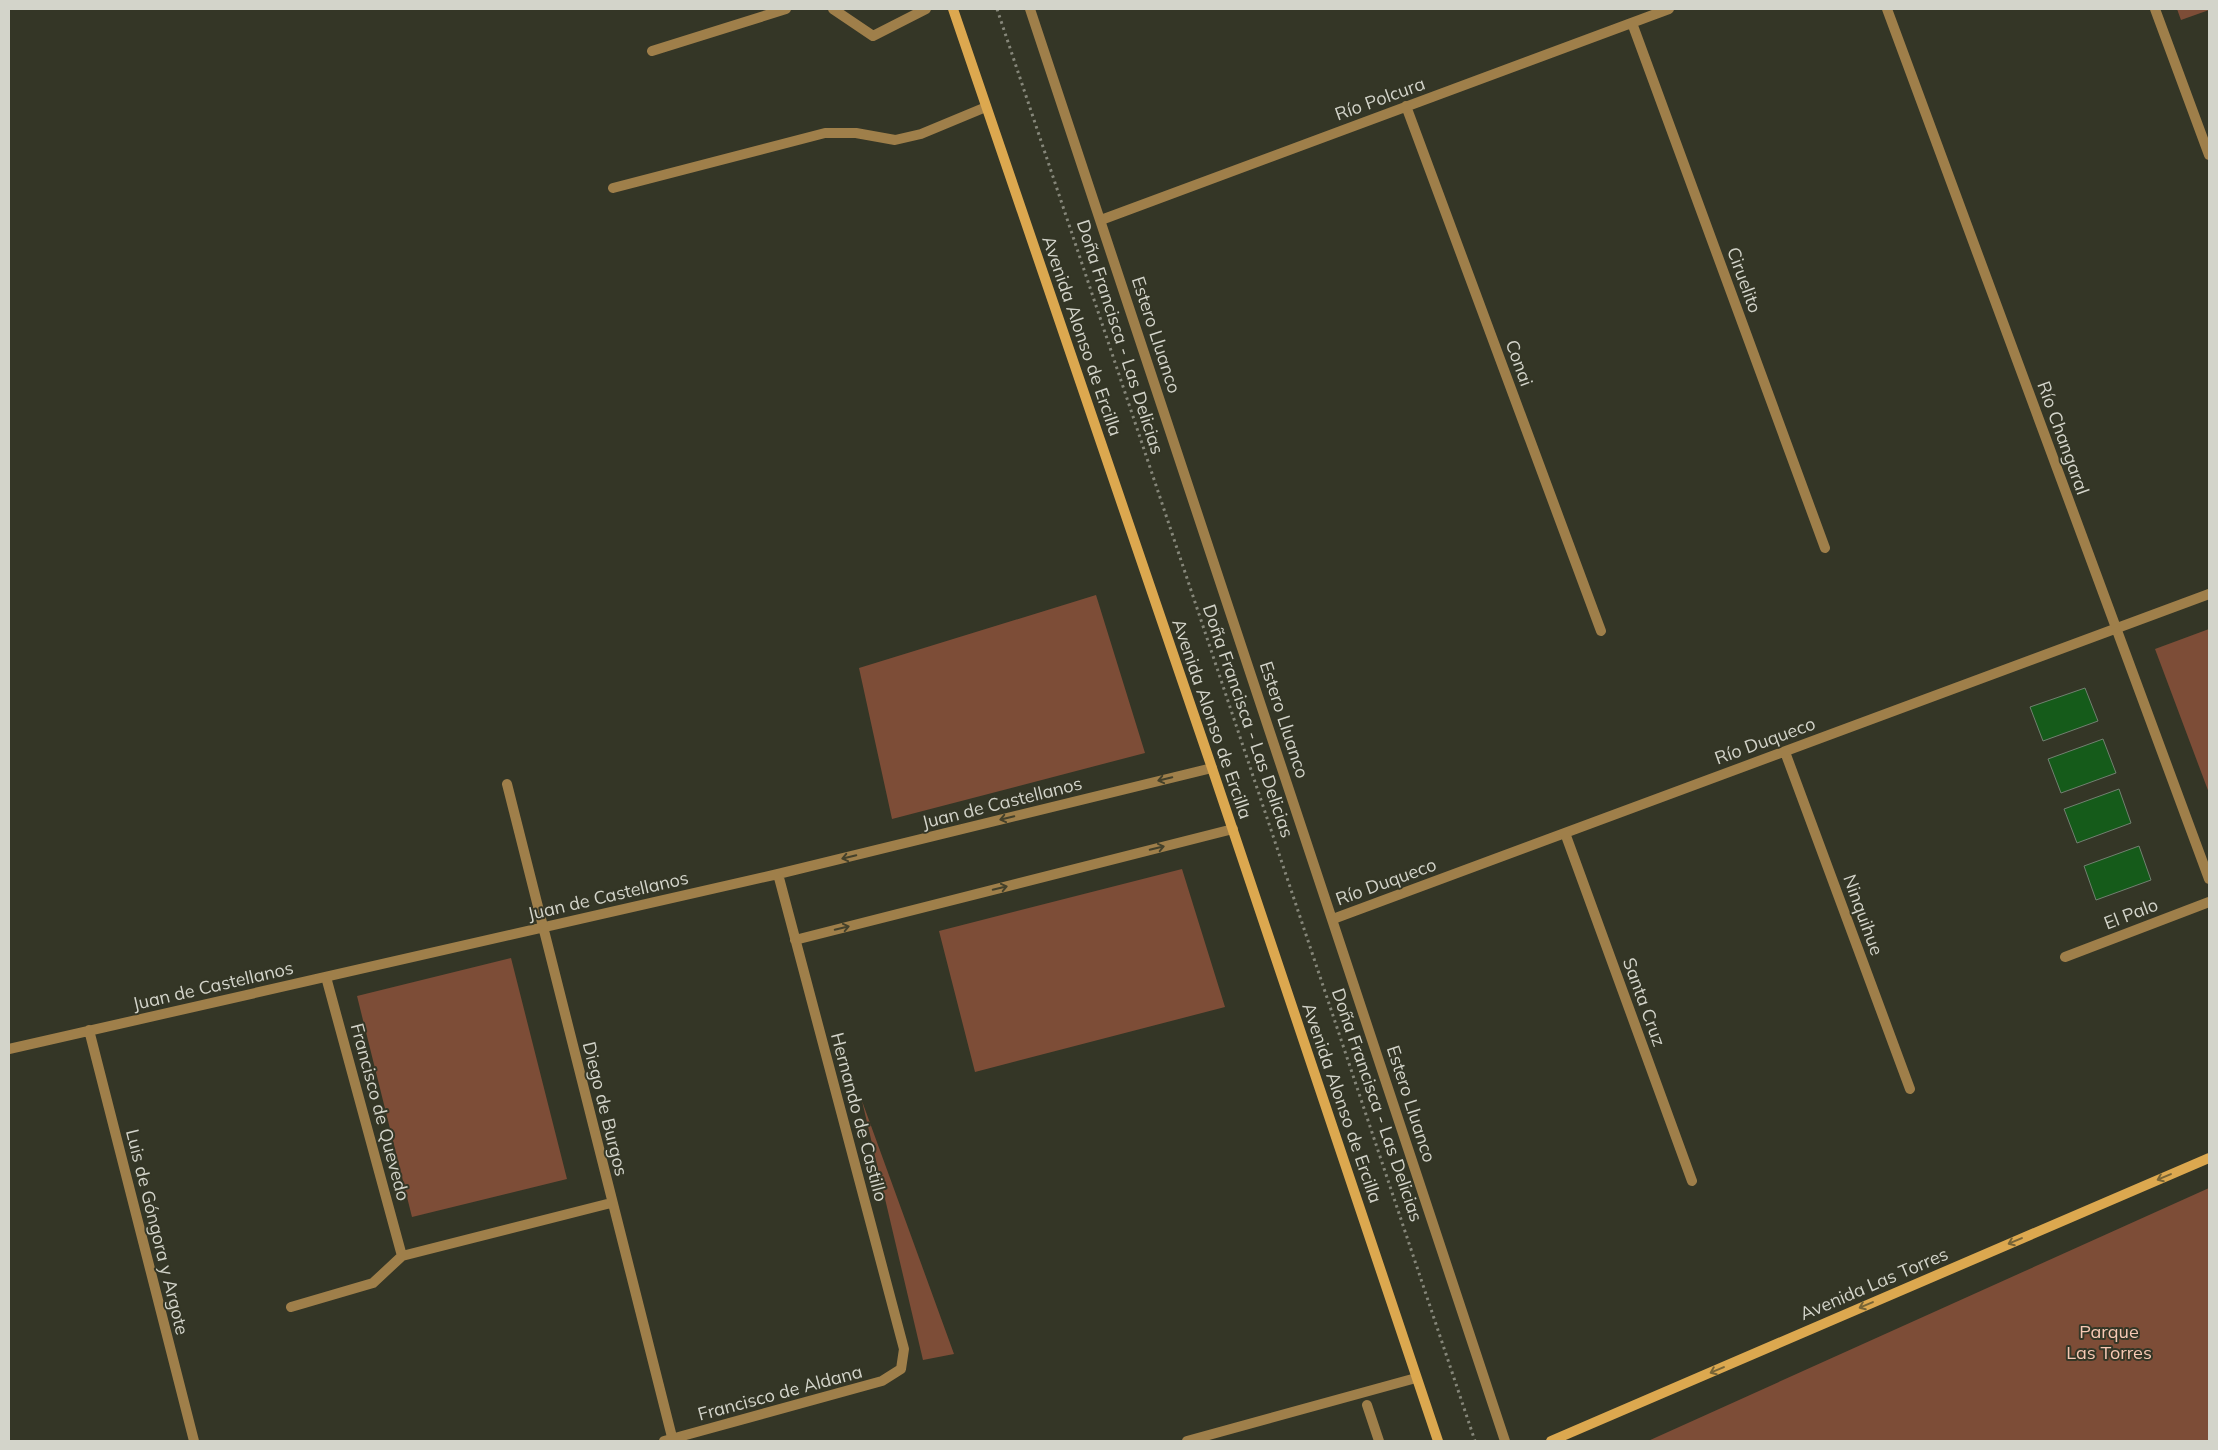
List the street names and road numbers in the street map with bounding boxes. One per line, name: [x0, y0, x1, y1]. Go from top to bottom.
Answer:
street label: Río Polcura: [1332, 72, 1428, 125]
street label: Doña Francisca - Las Delicias: [1072, 217, 1169, 457]
street label: Avenida Alonso de Ercilla: [1037, 233, 1128, 439]
street label: Ciruelito: [1722, 244, 1767, 316]
street label: Estero Lluanco: [1127, 274, 1186, 396]
street label: Conai: [1501, 337, 1538, 389]
street label: Río Changaral: [2032, 378, 2095, 498]
street label: Doña Francisca - Las Delicias: [1198, 601, 1299, 841]
street label: Avenida Alonso de Ercilla: [1167, 616, 1258, 822]
street label: Estero Lluanco: [1255, 659, 1314, 781]
street label: Río Duqueco: [1711, 712, 1818, 769]
street label: Juan de Castellanos: [919, 771, 1084, 834]
street label: Río Duqueco: [1332, 853, 1439, 910]
street label: Juan de Castellanos: [525, 866, 691, 925]
street label: Ninquihue: [1838, 871, 1889, 958]
street label: El Palo: [2100, 893, 2161, 934]
street label: Santa Cruz: [1618, 954, 1671, 1049]
street label: Juan de Castellanos: [130, 956, 296, 1015]
street label: Doña Francisca - Las Delicias: [1327, 985, 1428, 1225]
street label: Avenida Alonso de Ercilla: [1297, 1000, 1388, 1206]
street label: Francisco de Quevedo: [346, 1020, 415, 1203]
street label: Hernando de Castillo: [826, 1030, 893, 1204]
street label: Diego de Burgos: [578, 1039, 633, 1179]
street label: Estero Lluanco: [1382, 1043, 1441, 1165]
street label: Luis de Góngora y Argote: [121, 1127, 194, 1337]
street label: Avenida Las Torres: [1796, 1242, 1951, 1325]
street label: Francisco de Aldana: [695, 1359, 865, 1426]

